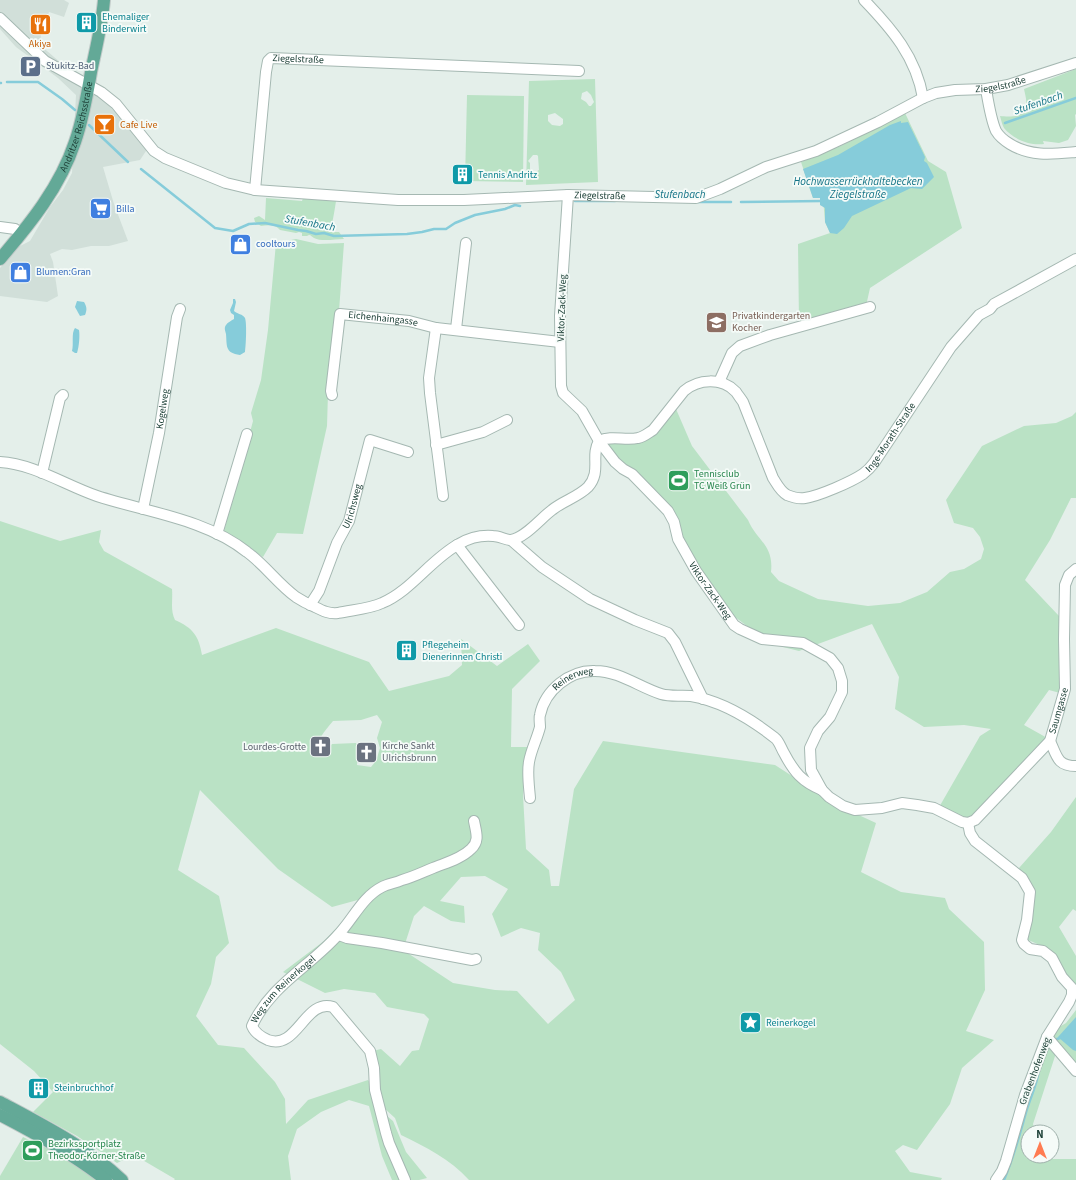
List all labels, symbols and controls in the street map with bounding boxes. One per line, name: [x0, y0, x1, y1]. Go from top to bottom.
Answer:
building icon: Ehemaliger Binderwirt: [74, 10, 100, 36]
place label: Ehemaliger Binderwirt: [102, 10, 150, 36]
restaurant icon: Akiya: [27, 11, 53, 37]
place label: Akiya: [29, 37, 51, 51]
street label: Ziegelstraße: [272, 51, 324, 67]
parking icon: Stukitz-Bad: [17, 53, 43, 79]
place label: Stukitz-Bad: [46, 59, 94, 73]
street label: Ziegelstraße: [975, 73, 1028, 96]
street label: Andritzer Reichsstraße: [56, 80, 96, 175]
water label: Stufenbach: [1011, 88, 1065, 118]
bar icon: Cafe Live: [92, 112, 118, 138]
place label: Cafe Live: [120, 118, 157, 132]
building icon: Tennis Andritz: [450, 162, 476, 188]
place label: Tennis Andritz: [478, 168, 537, 182]
water label: Hochwasserrückhaltebecken Ziegelstraße: [793, 174, 923, 202]
water label: Stufenbach: [654, 187, 706, 202]
street label: Ziegelstraße: [574, 188, 626, 203]
supermarket icon: Billa: [88, 196, 114, 222]
place label: Billa: [116, 202, 134, 216]
water label: Stufenbach: [284, 211, 337, 235]
shop icon: cooltours: [228, 231, 254, 257]
place label: cooltours: [256, 237, 295, 251]
shop icon: Blumen:Gran: [7, 259, 33, 285]
place label: Blumen:Gran: [36, 265, 91, 279]
street label: Viktor-Zack-Weg: [554, 274, 570, 342]
street label: Eichenhaingasse: [348, 308, 419, 330]
school or university icon: Privatkindergarten Kocher: [704, 309, 730, 335]
place label: Privatkindergarten Kocher: [732, 309, 810, 335]
street label: Kogelweg: [153, 388, 173, 430]
street label: Inge-Morath-Straße: [862, 400, 919, 476]
sports icon: Tennisclub TC Weiß Grün: [665, 467, 691, 493]
place label: Tennisclub TC Weiß Grün: [694, 467, 750, 493]
street label: Ulrichsweg: [339, 482, 365, 531]
street label: Viktor-Zack-Weg: [685, 559, 735, 622]
building icon: Pflegeheim Dienerinnen Christi: [394, 638, 420, 664]
place label: Pflegeheim Dienerinnen Christi: [422, 638, 502, 664]
street label: Reinerweg: [549, 664, 594, 694]
street label: Saumgasse: [1045, 686, 1072, 736]
church icon: Lourdes-Grotte: [308, 734, 334, 760]
church icon: Kirche Sankt Ulrichsbrunn: [354, 739, 380, 765]
place label: Kirche Sankt Ulrichsbrunn: [382, 739, 437, 765]
place label: Lourdes-Grotte: [243, 740, 306, 754]
street label: Weg zum Reinerkogel: [248, 952, 319, 1026]
place icon: Reinerkogel: [737, 1010, 763, 1036]
place label: Reinerkogel: [766, 1016, 816, 1030]
street label: Grabenhofenweg: [1016, 1035, 1054, 1107]
building icon: Steinbruchhof: [26, 1075, 52, 1101]
place label: Steinbruchhof: [54, 1081, 115, 1095]
north arrow: [1020, 1124, 1060, 1164]
text: N: [1036, 1127, 1044, 1142]
sports icon: Bezirkssportplatz Theodor-Körner-Straße: [19, 1137, 45, 1163]
place label: Bezirkssportplatz Theodor-Körner-Straße: [48, 1137, 145, 1163]

